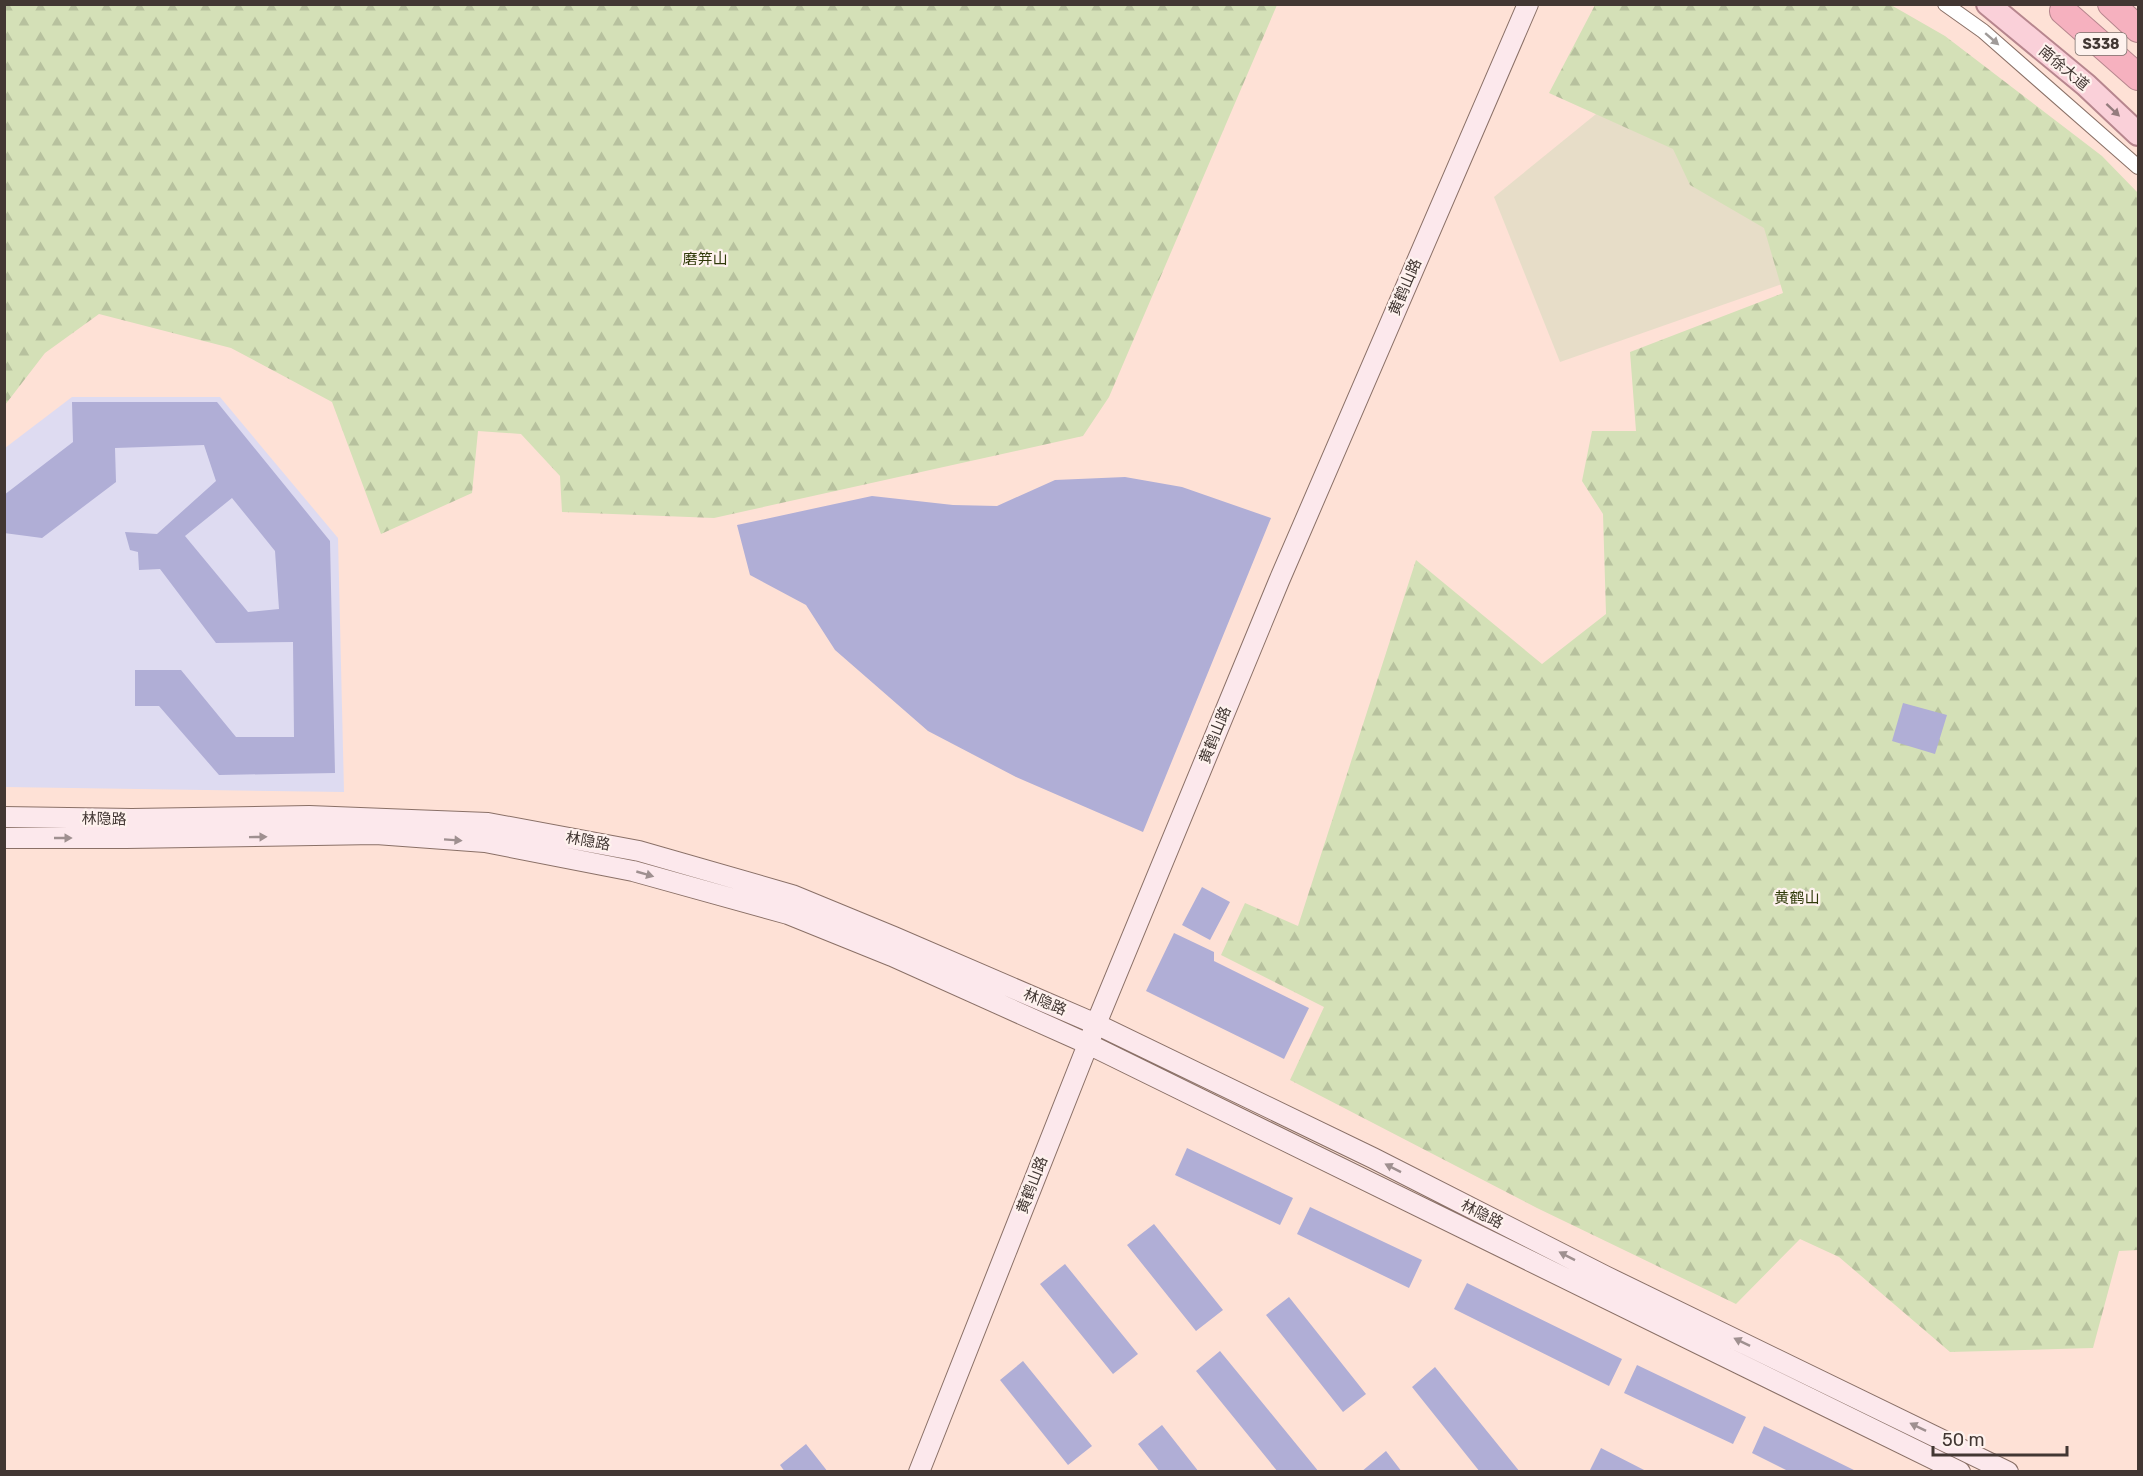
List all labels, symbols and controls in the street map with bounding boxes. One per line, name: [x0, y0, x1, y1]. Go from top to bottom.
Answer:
one-way arrow: [1984, 32, 1999, 45]
road number: S338: [2076, 33, 2126, 55]
street label: 南徐大道: [2035, 42, 2093, 94]
one-way arrow: [2105, 103, 2120, 117]
park label: 磨笄山: [682, 250, 728, 268]
street label: 黄鹤山路: [1385, 256, 1425, 318]
street label: 黄鹤山路: [1195, 704, 1235, 766]
street label: 林隐路: [81, 810, 127, 828]
street label: 林隐路: [564, 828, 612, 854]
one-way arrow: [248, 832, 267, 842]
one-way arrow: [53, 833, 72, 843]
one-way arrow: [443, 835, 462, 845]
one-way arrow: [636, 870, 654, 879]
park label: 黄鹤山: [1774, 889, 1820, 907]
street label: 林隐路: [1021, 985, 1069, 1019]
street label: 黄鹤山路: [1013, 1154, 1051, 1216]
one-way arrow: [1384, 1163, 1401, 1173]
street label: 林隐路: [1458, 1196, 1506, 1232]
one-way arrow: [1558, 1252, 1575, 1261]
one-way arrow: [1733, 1337, 1750, 1347]
scale bar: [1933, 1419, 2066, 1457]
one-way arrow: [1909, 1422, 1926, 1431]
text: 50 m: [1942, 1429, 1985, 1451]

